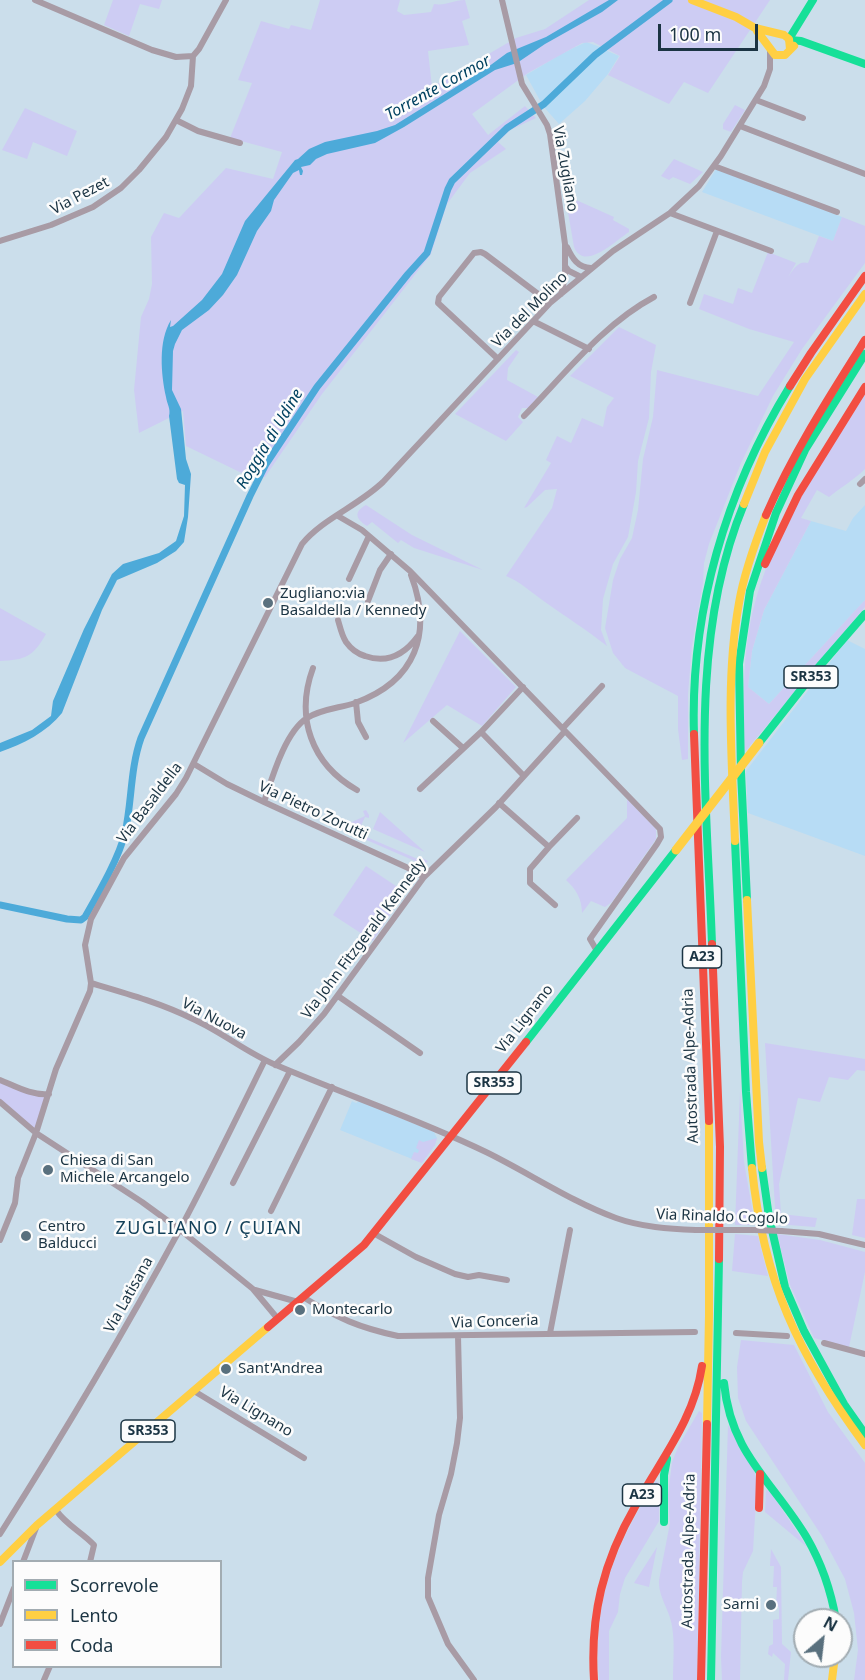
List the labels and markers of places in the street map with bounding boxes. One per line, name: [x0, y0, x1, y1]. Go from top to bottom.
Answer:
place label: Zugliano:via Basaldella / Kennedy: [280, 585, 426, 620]
marker: Zugliano:via Basaldella / Kennedy: [261, 596, 275, 610]
place label: Chiesa di San Michele Arcangelo: [60, 1152, 190, 1187]
marker: Chiesa di San Michele Arcangelo: [41, 1163, 55, 1177]
place label: Centro Balducci: [38, 1218, 97, 1253]
marker: Centro Balducci: [19, 1229, 33, 1243]
place label: Montecarlo: [312, 1301, 393, 1319]
marker: Montecarlo: [293, 1303, 307, 1317]
place label: Sant'Andrea: [238, 1360, 323, 1378]
marker: Sant'Andrea: [219, 1362, 233, 1376]
place label: Sarni: [723, 1596, 759, 1614]
marker: Sarni: [764, 1598, 778, 1612]

